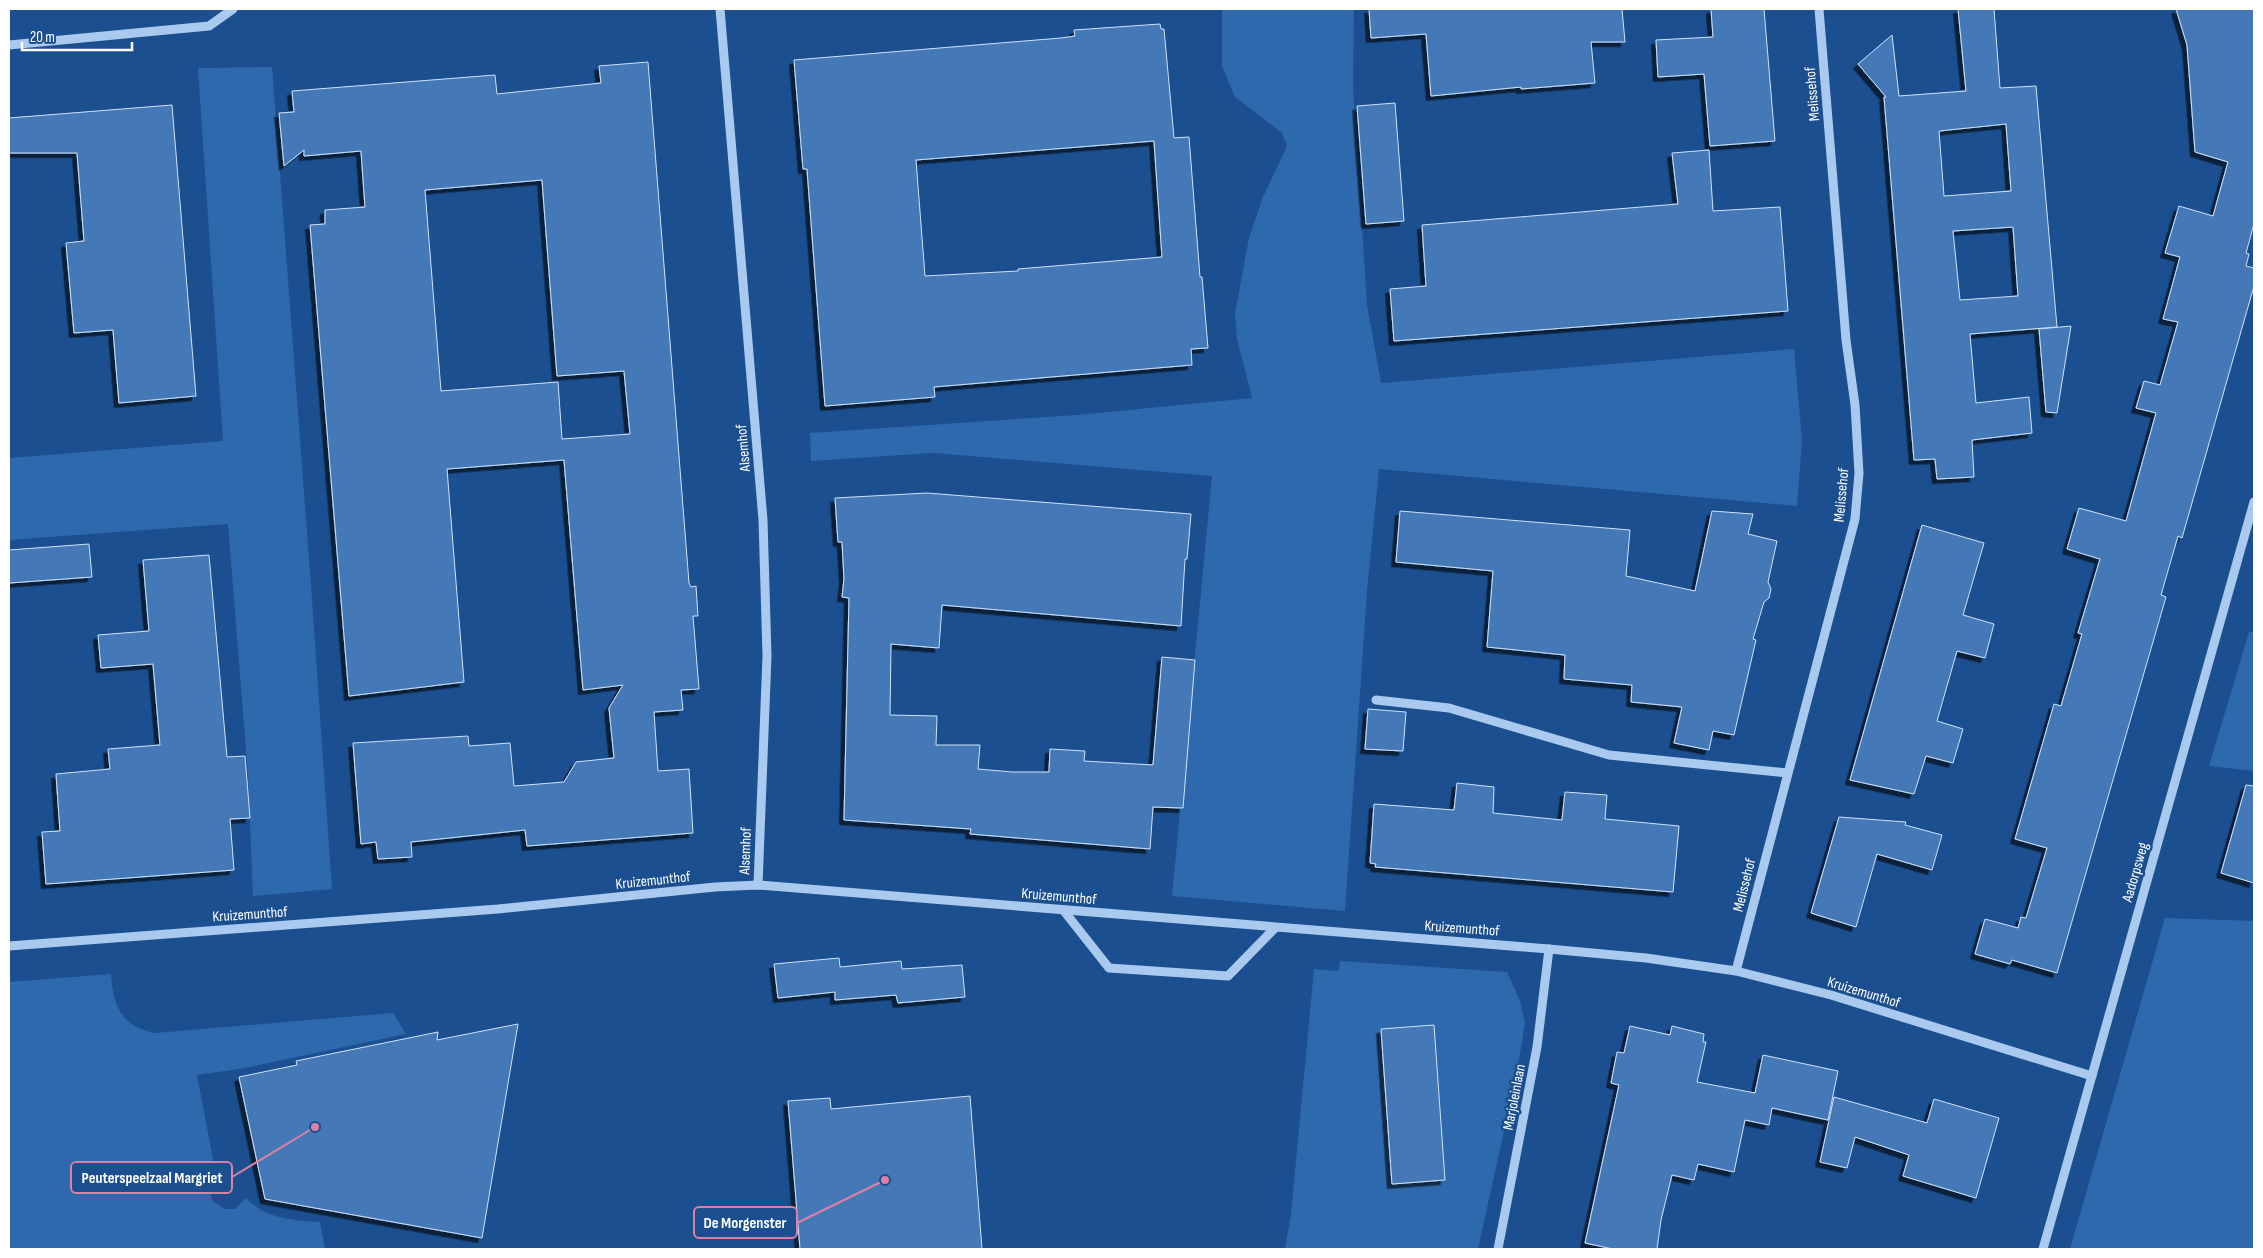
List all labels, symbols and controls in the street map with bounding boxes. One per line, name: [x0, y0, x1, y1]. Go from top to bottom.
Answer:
scale bar: [22, 20, 132, 52]
text: 20 m: [30, 28, 55, 47]
street label: Melissehof: [1801, 65, 1824, 122]
street label: Alsemhof: [732, 423, 755, 473]
street label: Melissehof: [1830, 466, 1853, 523]
street label: Alsemhof: [735, 826, 756, 876]
street label: Aadorpsweg: [2118, 840, 2153, 905]
street label: Melissehof: [1729, 856, 1760, 914]
street label: Kruizemunthof: [615, 867, 692, 894]
street label: Kruizemunthof: [1021, 884, 1098, 909]
street label: Kruizemunthof: [212, 902, 289, 927]
street label: Kruizemunthof: [1424, 916, 1501, 941]
street label: Kruizemunthof: [1825, 972, 1903, 1013]
street label: Marjoleinlaan: [1499, 1063, 1530, 1132]
callout: Peuterspeelzaal Margriet: [71, 1162, 232, 1193]
text: Peuterspeelzaal Margriet: [81, 1169, 223, 1188]
callout: De Morgenster: [694, 1207, 797, 1238]
text: De Morgenster: [704, 1214, 787, 1233]

